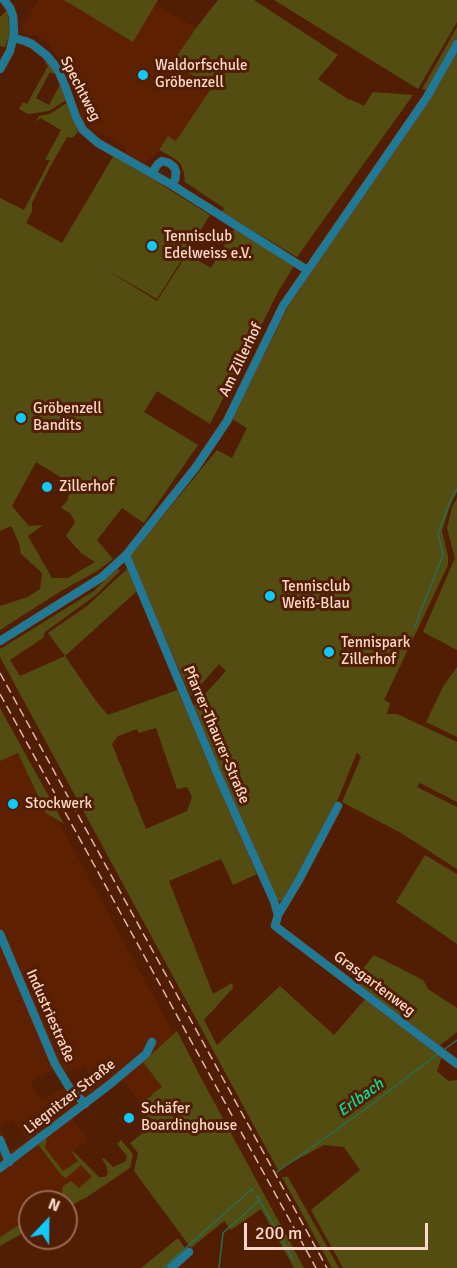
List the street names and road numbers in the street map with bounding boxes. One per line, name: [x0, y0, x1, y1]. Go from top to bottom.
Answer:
street label: Spechtweg: [56, 54, 104, 124]
street label: Am Zillerhof: [216, 320, 266, 400]
street label: Pfarrer-Thaurer-Straße: [179, 663, 253, 807]
street label: Grasgartenweg: [330, 948, 418, 1020]
street label: Industriestraße: [22, 967, 78, 1065]
street label: Liegnitzer Straße: [21, 1056, 119, 1138]

